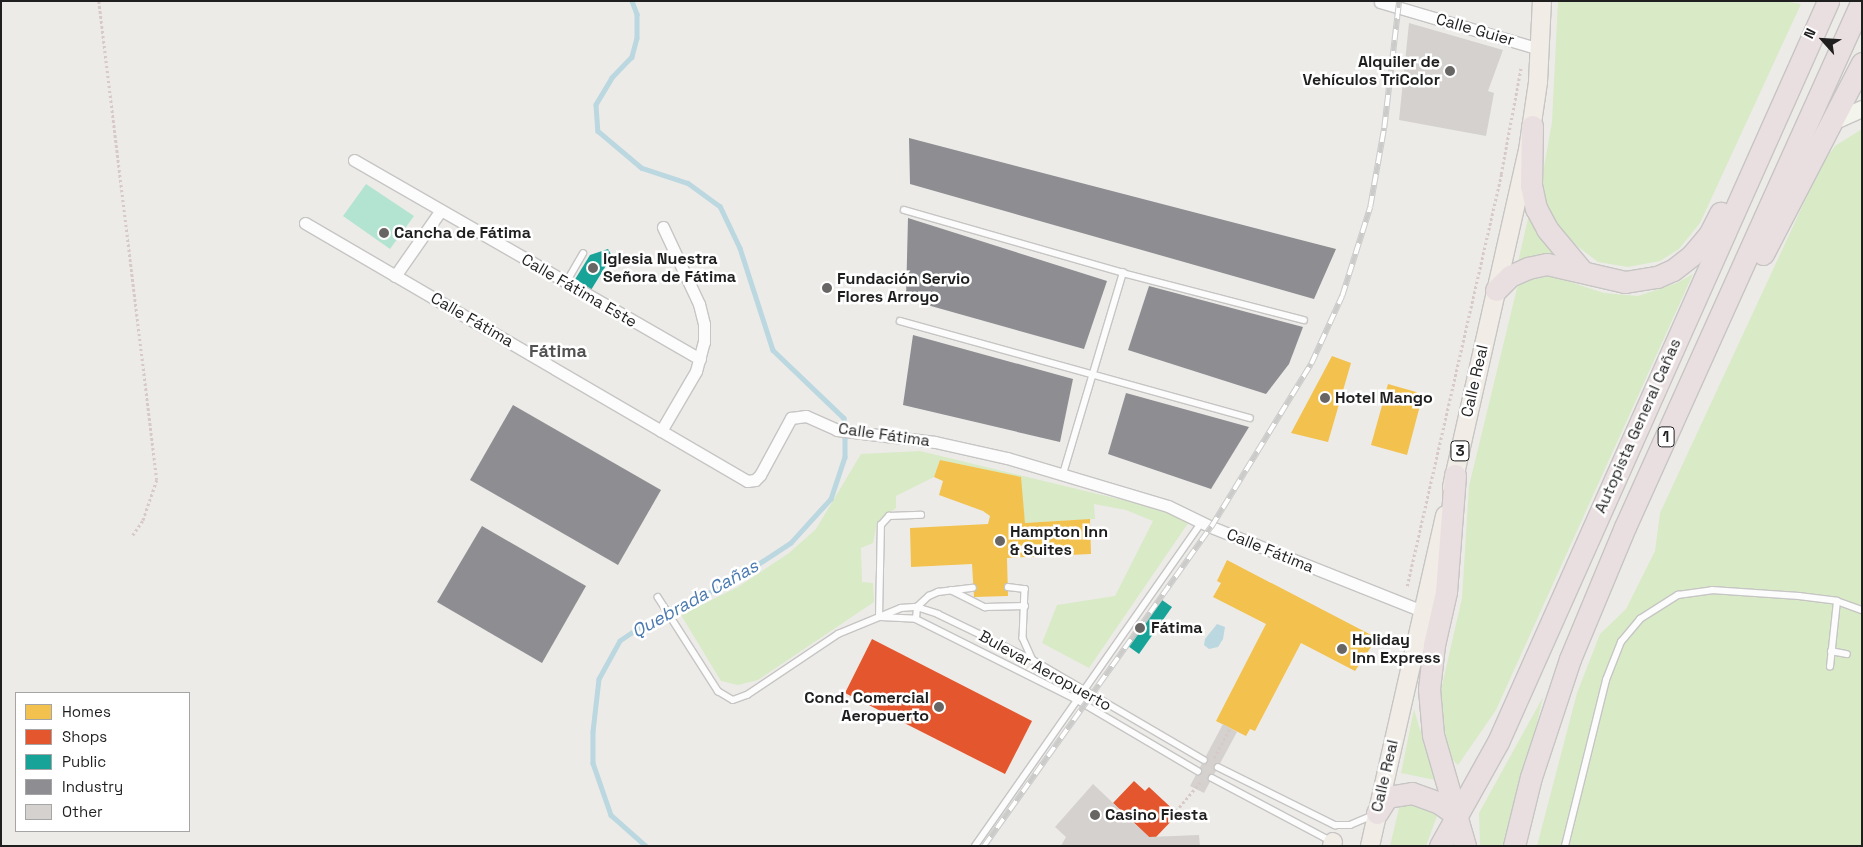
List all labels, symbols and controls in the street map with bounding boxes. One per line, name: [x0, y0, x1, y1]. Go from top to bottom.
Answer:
street label: Calle Guier: [1434, 10, 1516, 50]
north arrow: [1798, 15, 1848, 65]
text: N: [1799, 25, 1820, 42]
place label: Alquiler de Vehículos TriColor: [1302, 52, 1440, 90]
marker: Alquiler de Vehículos TriColor: [1444, 65, 1456, 77]
place label: Cancha de Fátima: [394, 223, 531, 243]
marker: Cancha de Fátima: [378, 227, 390, 239]
place label: Iglesia Nuestra Señora de Fátima: [603, 249, 736, 287]
street label: Calle Fátima Este: [518, 250, 640, 332]
marker: Iglesia Nuestra Señora de Fátima: [587, 262, 599, 274]
place label: Fundación Servio Flores Arroyo: [837, 269, 970, 307]
marker: Fundación Servio Flores Arroyo: [821, 282, 833, 294]
street label: Calle Fátima: [427, 289, 517, 351]
street label: Autopista General Cañas: [1591, 336, 1685, 516]
district label: Fátima: [529, 340, 587, 362]
street label: Calle Real: [1457, 343, 1493, 419]
place label: Hotel Mango: [1335, 388, 1433, 408]
marker: Hotel Mango: [1319, 392, 1331, 404]
street label: Calle Fátima: [837, 419, 931, 451]
road number: 1: [1657, 424, 1675, 450]
road number: 3: [1450, 438, 1470, 464]
place label: Hampton Inn & Suites: [1010, 522, 1108, 560]
street label: Calle Fátima: [1224, 525, 1316, 577]
marker: Hampton Inn & Suites: [994, 535, 1006, 547]
water label: Quebrada Cañas: [628, 555, 762, 643]
place label: Fátima: [1151, 618, 1203, 638]
marker: Fátima: [1133, 621, 1147, 635]
street label: Bulevar Aeropuerto: [975, 627, 1115, 715]
place label: Holiday Inn Express: [1352, 630, 1441, 668]
marker: Holiday Inn Express: [1336, 643, 1348, 655]
place label: Cond. Comercial Aeropuerto: [804, 688, 929, 726]
legend: [15, 692, 190, 832]
marker: Cond. Comercial Aeropuerto: [933, 701, 945, 713]
text: Homes: [62, 702, 111, 721]
text: Shops: [62, 727, 107, 746]
street label: Calle Real: [1367, 738, 1403, 814]
text: Public: [62, 752, 106, 771]
text: Industry: [62, 777, 123, 796]
text: Other: [62, 802, 103, 821]
place label: Casino Fiesta: [1105, 805, 1208, 825]
marker: Casino Fiesta: [1089, 809, 1101, 821]

